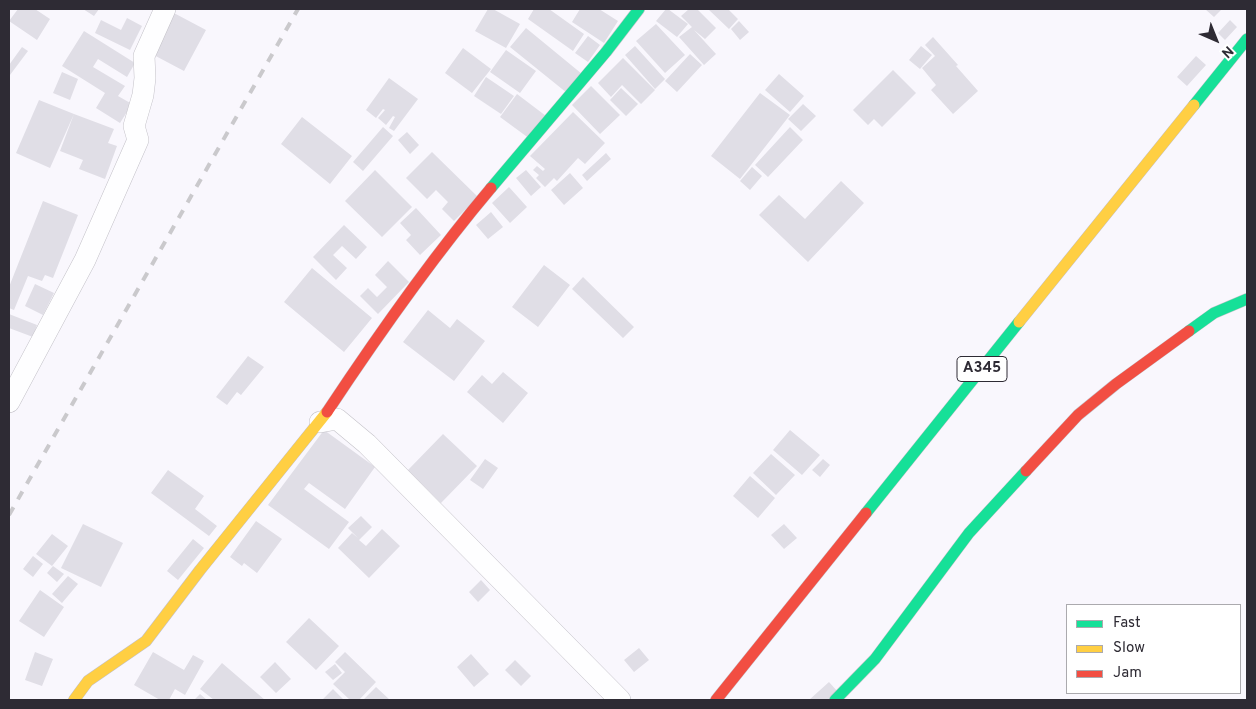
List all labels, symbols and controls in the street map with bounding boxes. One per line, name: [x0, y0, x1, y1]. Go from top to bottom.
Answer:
north arrow: [1191, 15, 1241, 65]
text: N: [1217, 42, 1236, 61]
road number: A345: [957, 356, 1007, 382]
legend: [1066, 604, 1241, 694]
text: Fast: [1113, 614, 1141, 633]
text: Slow: [1113, 639, 1145, 658]
text: Jam: [1113, 664, 1142, 683]

